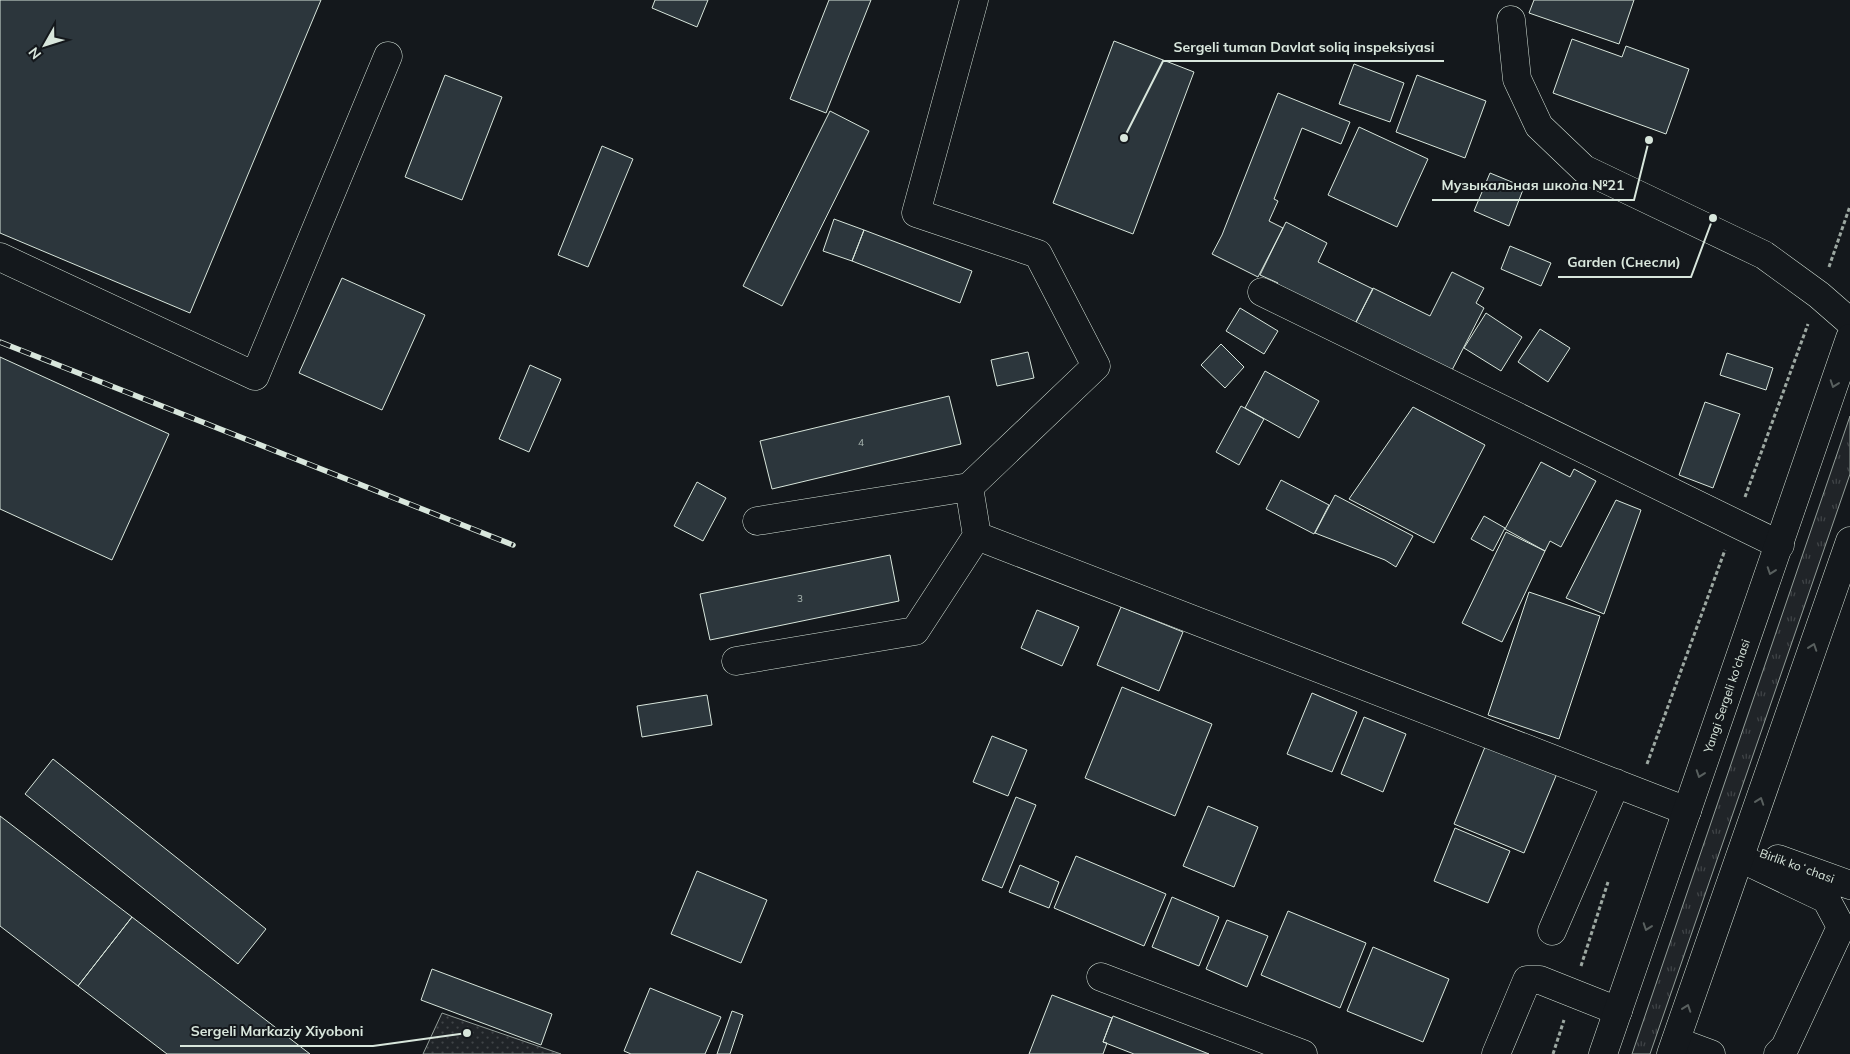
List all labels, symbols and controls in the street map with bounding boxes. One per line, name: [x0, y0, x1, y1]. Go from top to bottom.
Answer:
north arrow: [20, 20, 70, 70]
callout: Sergeli tuman Davlat soliq inspeksiyasi: [1163, 32, 1444, 61]
text: Sergeli tuman Davlat soliq inspeksiyasi: [1174, 38, 1434, 56]
text: N: [25, 43, 45, 63]
callout: Музыкальная школа №21: [1432, 171, 1634, 200]
text: Музыкальная школа №21: [1442, 176, 1624, 194]
callout: Garden (Снесли): [1558, 248, 1691, 277]
text: Garden (Снесли): [1567, 253, 1681, 271]
one-way arrow: [1830, 379, 1840, 388]
house number: 4: [858, 436, 864, 449]
one-way arrow: [1767, 566, 1777, 575]
house number: 3: [797, 592, 803, 605]
street label: Yangi Sergeli ko'chasi: [1700, 637, 1753, 756]
one-way arrow: [1807, 643, 1817, 652]
one-way arrow: [1696, 769, 1706, 778]
one-way arrow: [1754, 797, 1764, 805]
street label: Birlik koʻchasi: [1758, 845, 1837, 886]
one-way arrow: [1643, 923, 1653, 931]
one-way arrow: [1682, 1004, 1692, 1013]
callout: Sergeli Markaziy Xiyoboni: [180, 1017, 373, 1046]
text: Sergeli Markaziy Xiyoboni: [191, 1022, 363, 1040]

